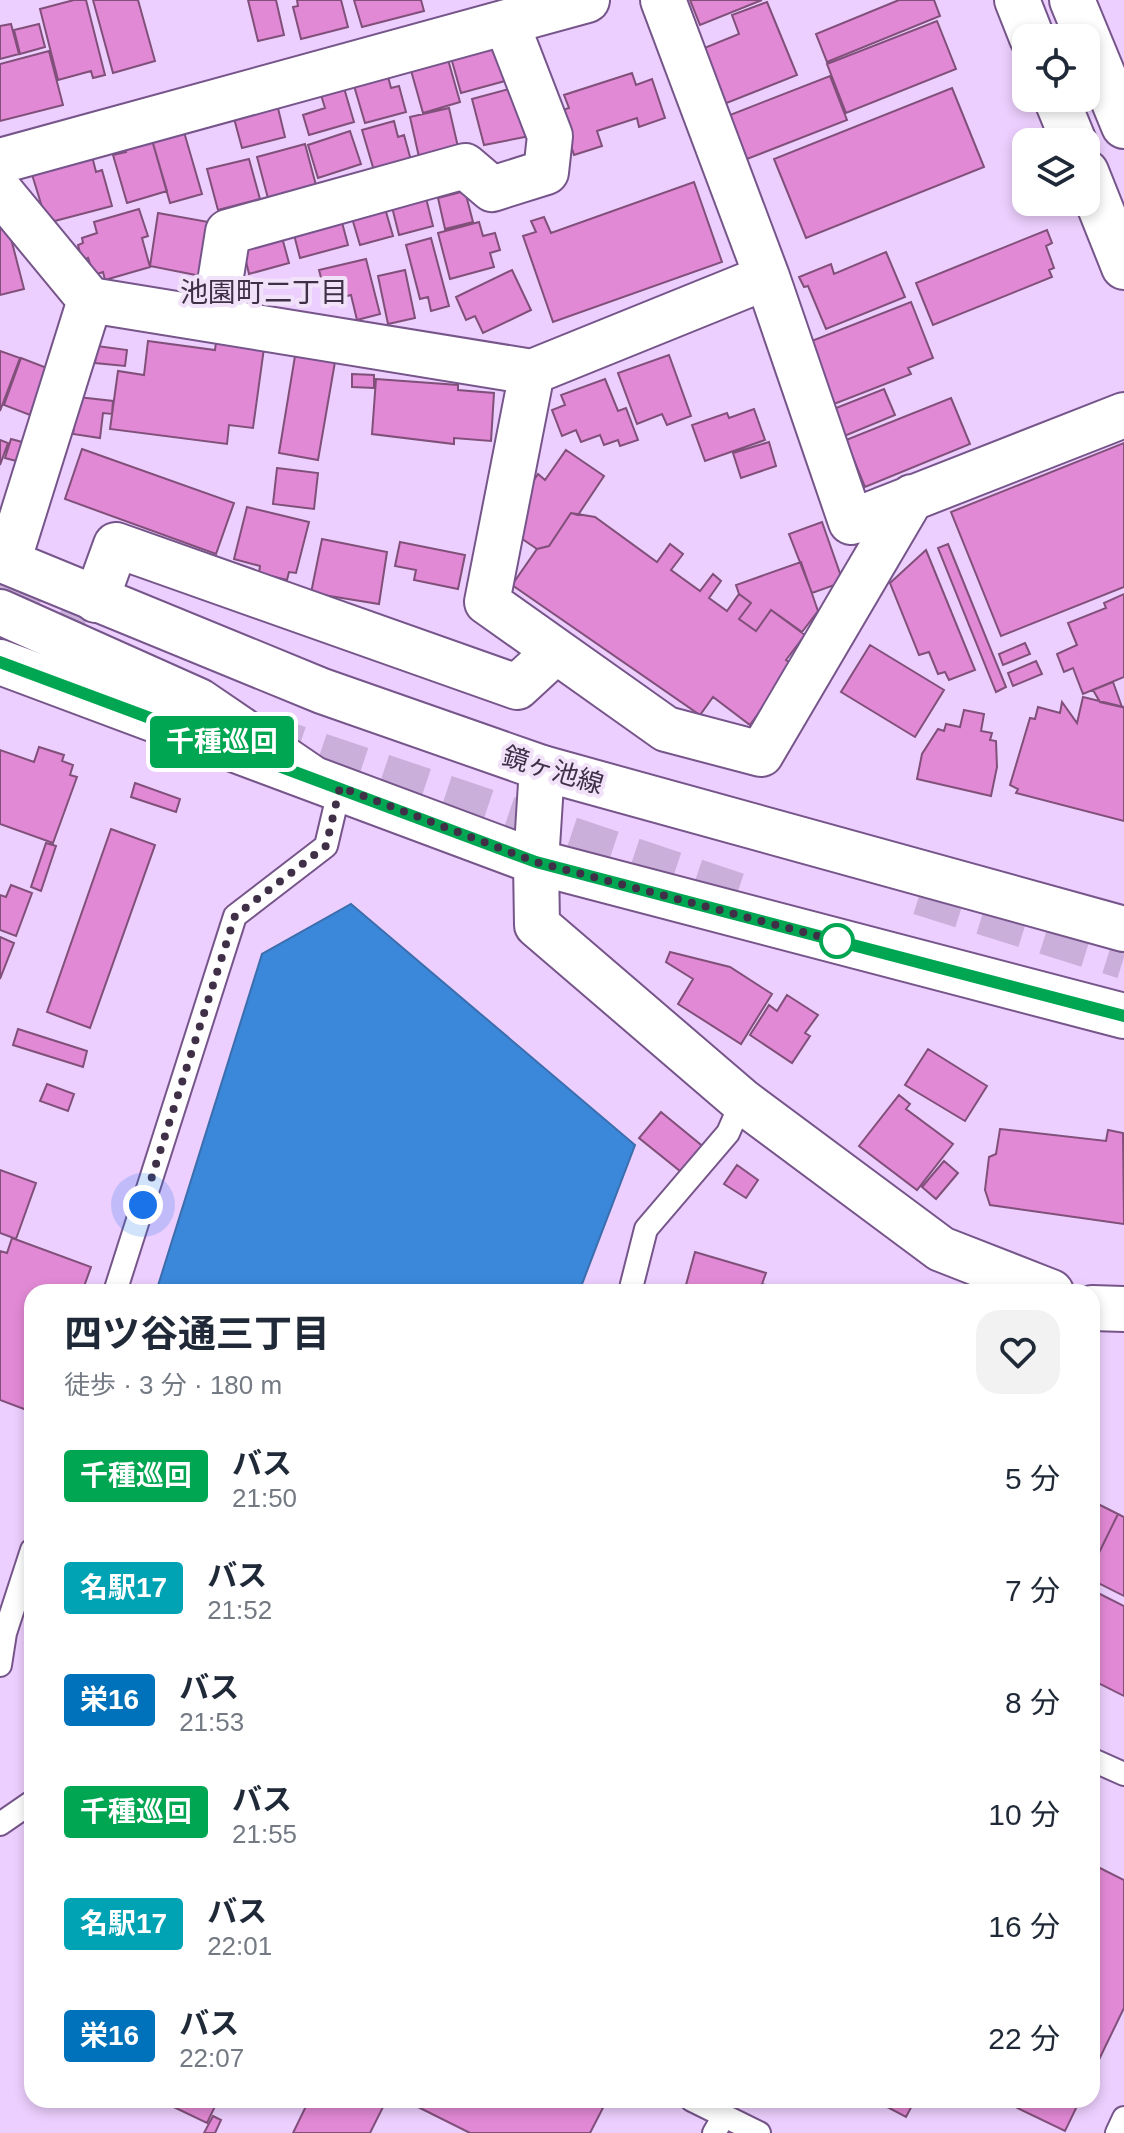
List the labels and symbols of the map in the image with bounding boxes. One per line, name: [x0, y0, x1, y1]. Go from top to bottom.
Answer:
district label: 池園町二丁目: [180, 277, 348, 308]
line badge: 千種巡回: [166, 716, 278, 768]
street label: 鏡ヶ池線: [499, 740, 607, 800]
unlabelled marker: [820, 924, 854, 958]
your location: [123, 1185, 163, 1225]

